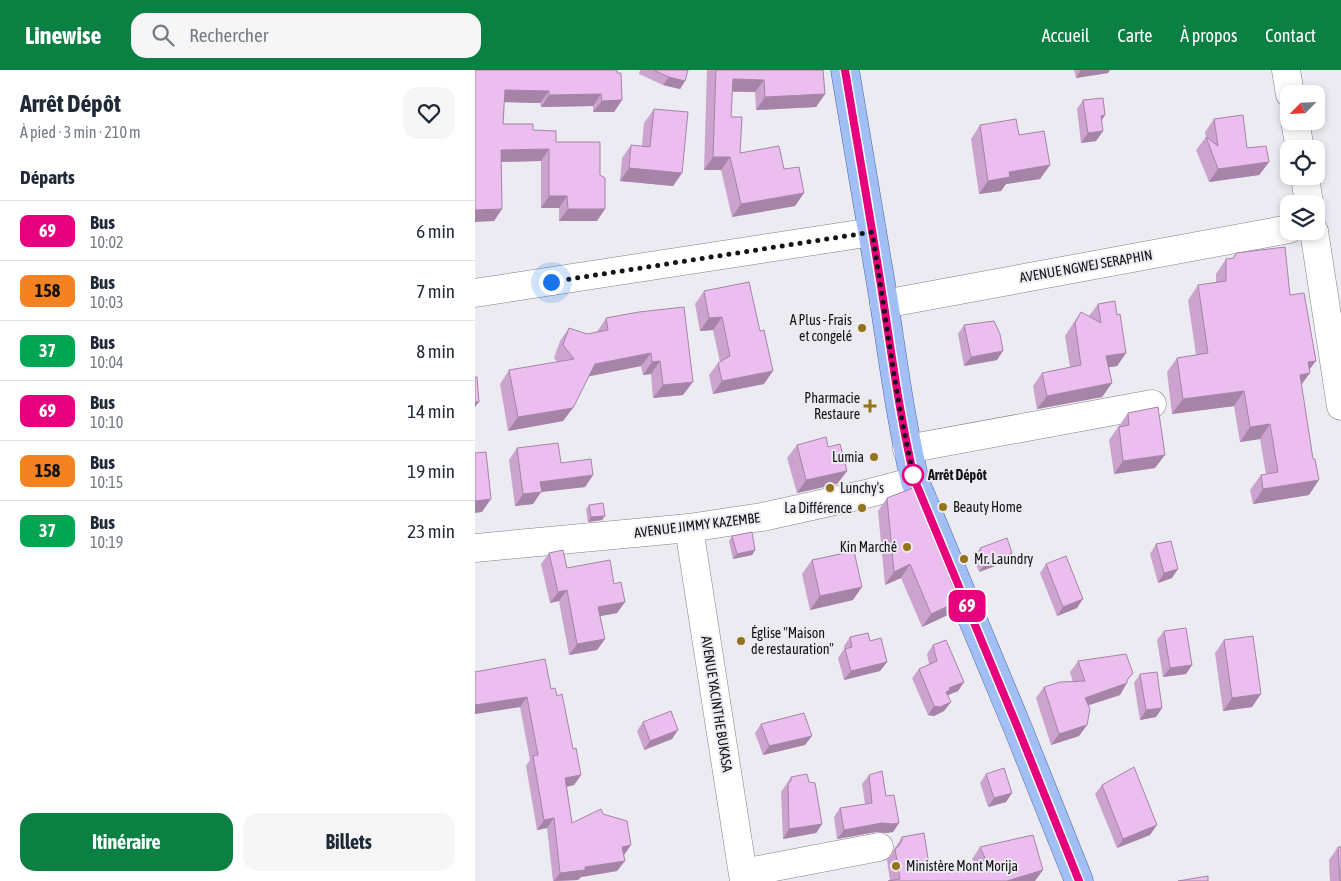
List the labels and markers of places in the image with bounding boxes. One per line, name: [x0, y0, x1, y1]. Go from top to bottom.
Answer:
place label: A Plus - Frais et congelé: [790, 312, 852, 344]
marker: A Plus - Frais et congelé: [856, 322, 868, 334]
place label: Pharmacie Restaure: [804, 390, 860, 422]
marker: Pharmacie Restaure: [864, 400, 876, 412]
place label: Lumia: [832, 449, 864, 465]
marker: Lumia: [868, 451, 880, 463]
marker: Arrêt Dépôt: [902, 464, 924, 486]
place label: Arrêt Dépôt: [927, 467, 987, 483]
place label: Lunchy's: [840, 480, 884, 496]
marker: Lunchy's: [824, 482, 836, 494]
place label: Beauty Home: [953, 499, 1022, 515]
place label: La Différence: [784, 500, 852, 516]
marker: Beauty Home: [937, 501, 949, 513]
marker: La Différence: [856, 502, 868, 514]
place label: Kin Marché: [840, 539, 897, 555]
marker: Kin Marché: [901, 541, 913, 553]
place label: Mr. Laundry: [974, 551, 1034, 567]
marker: Mr. Laundry: [958, 553, 970, 565]
place label: Église "Maison de restauration": [751, 625, 834, 657]
marker: Église "Maison de restauration": [735, 635, 747, 647]
place label: Ministère Mont Morija: [906, 858, 1018, 874]
marker: Ministère Mont Morija: [890, 860, 902, 872]

